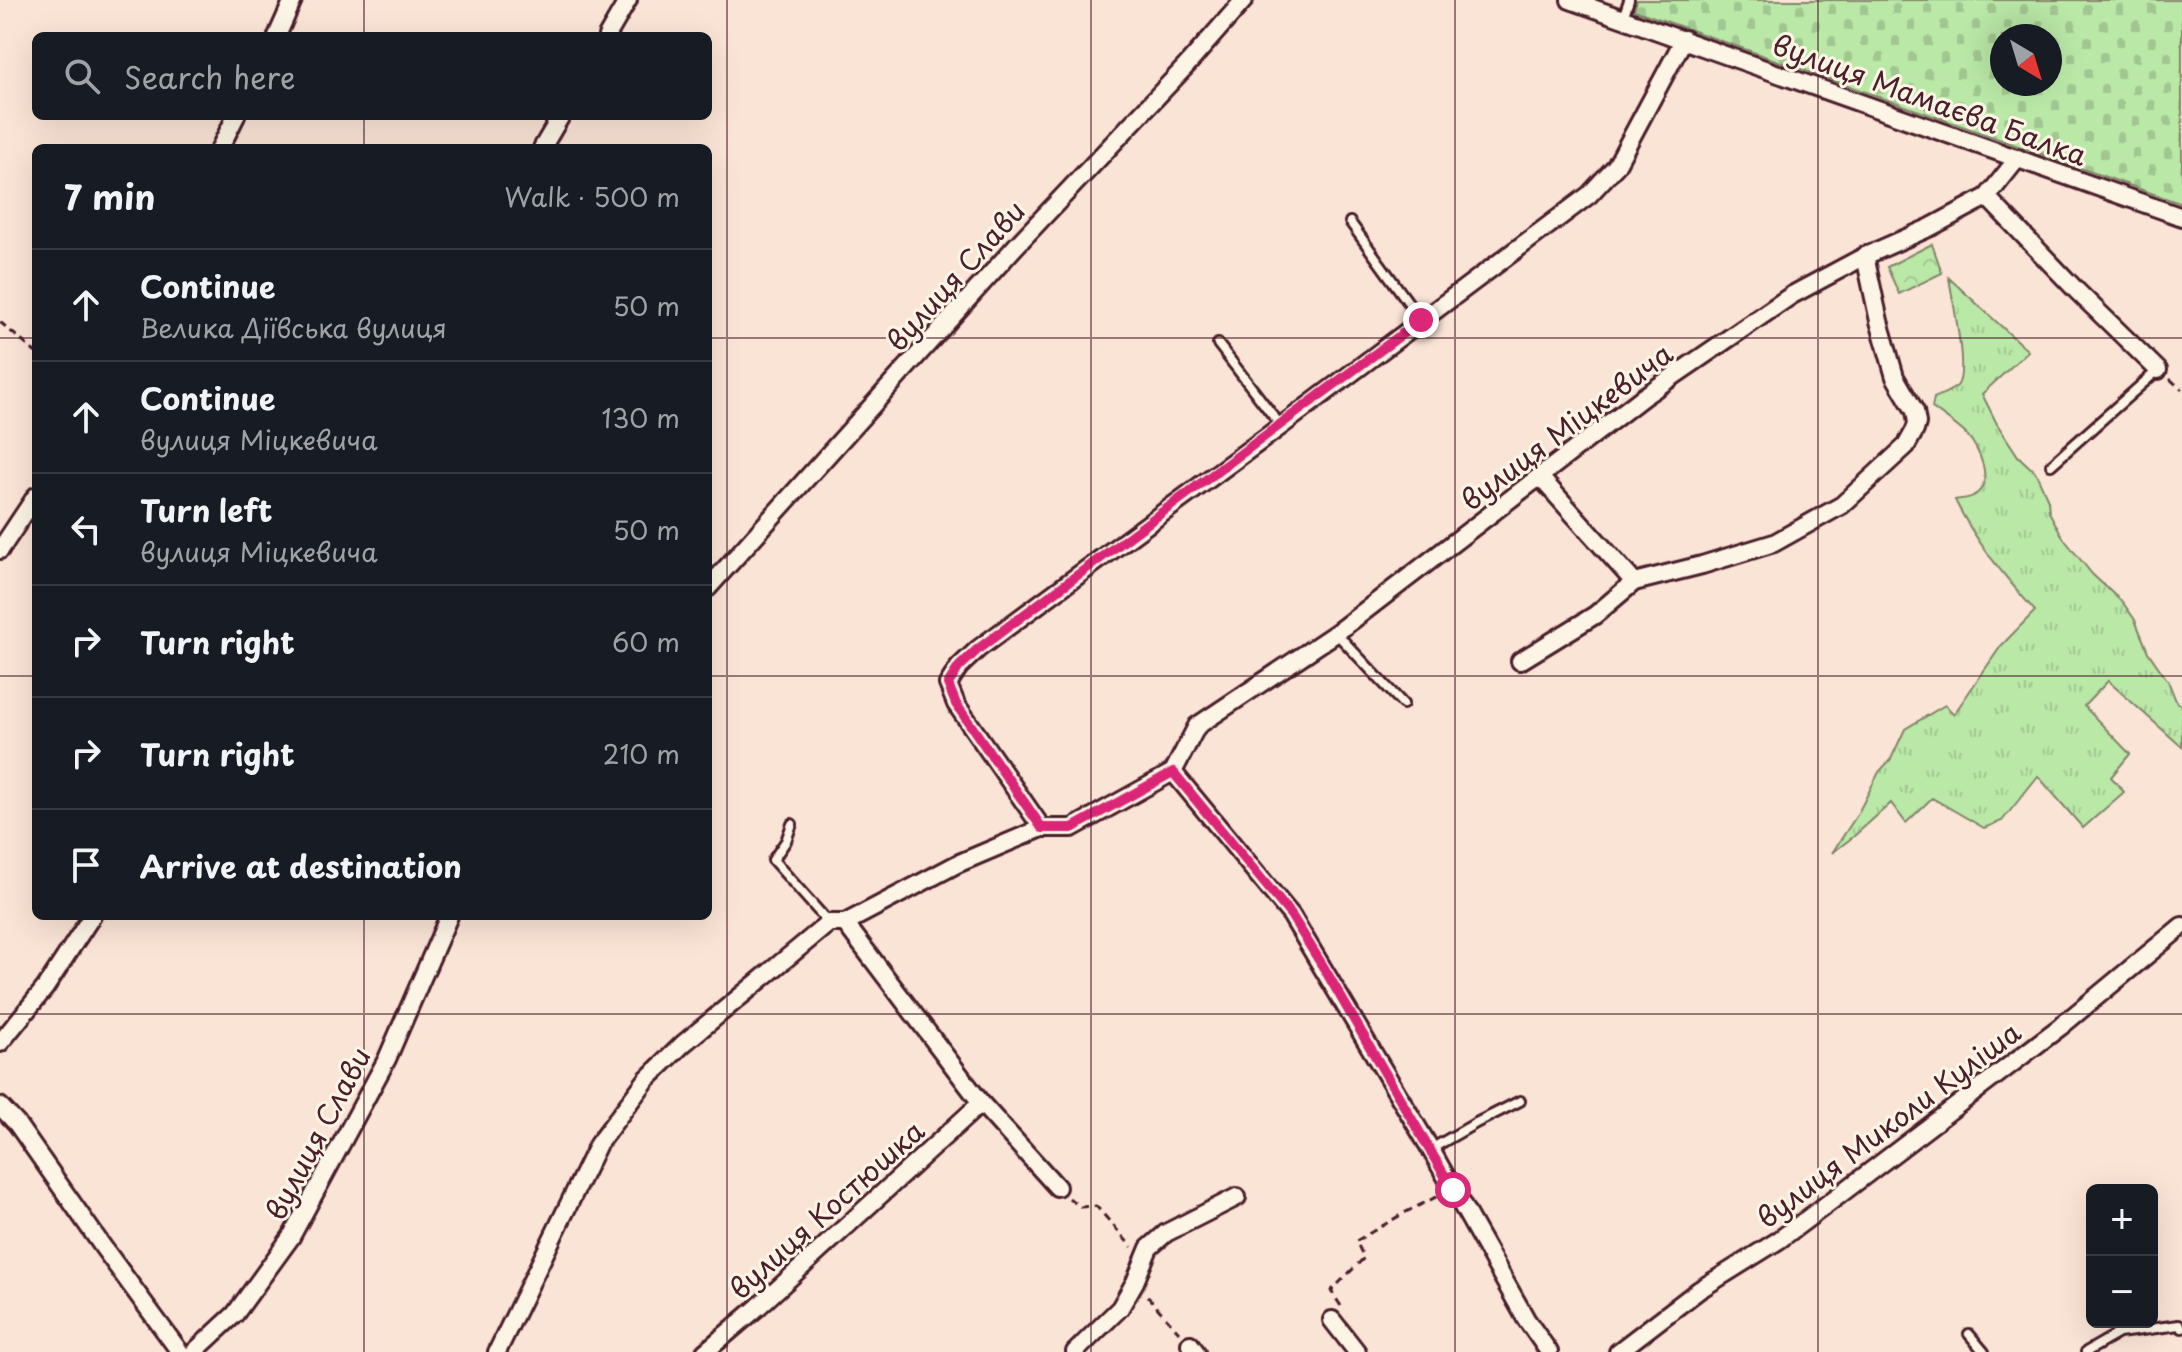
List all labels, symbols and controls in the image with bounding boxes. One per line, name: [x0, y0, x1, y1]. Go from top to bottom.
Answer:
street label: вулиця Мамаєва Балка: [1767, 22, 2094, 176]
north arrow: [1990, 24, 2062, 96]
search box: [32, 32, 712, 120]
icon: search: [60, 54, 104, 98]
text: Search here: [124, 54, 296, 99]
text: 7 min: [64, 170, 155, 222]
text: Walk · 500 m: [505, 177, 680, 216]
street label: вулиця Слави: [875, 190, 1035, 360]
text: Continue: [140, 263, 275, 308]
icon: ahead: [64, 283, 108, 327]
text: 50 m: [613, 286, 680, 325]
route end: [1403, 302, 1439, 338]
text: Велика Діївська вулиця: [140, 308, 447, 347]
street label: вулиця Міцкевича: [1451, 332, 1681, 520]
text: Continue: [140, 375, 275, 420]
icon: ahead: [64, 395, 108, 439]
text: 130 m: [601, 398, 680, 437]
text: вулиця Міцкевича: [140, 420, 378, 459]
text: Turn left: [140, 487, 272, 532]
icon: left: [64, 507, 108, 551]
text: 50 m: [613, 510, 680, 549]
text: вулиця Міцкевича: [140, 532, 378, 571]
icon: right: [64, 619, 108, 663]
text: Turn right: [140, 619, 295, 664]
text: 60 m: [612, 622, 680, 661]
icon: right: [64, 731, 108, 775]
text: Turn right: [140, 731, 295, 776]
text: 210 m: [603, 734, 680, 773]
icon: arrive: [64, 843, 108, 887]
text: Arrive at destination: [140, 843, 462, 888]
street label: вулиця Миколи Куліша: [1747, 1010, 2030, 1238]
street label: вулиця Слави: [253, 1039, 381, 1227]
street label: вулиця Костюшка: [719, 1109, 934, 1309]
route start: [1435, 1172, 1471, 1208]
map controls: [2086, 1184, 2158, 1328]
button: +: [2086, 1184, 2158, 1256]
button: −: [2086, 1256, 2158, 1328]

